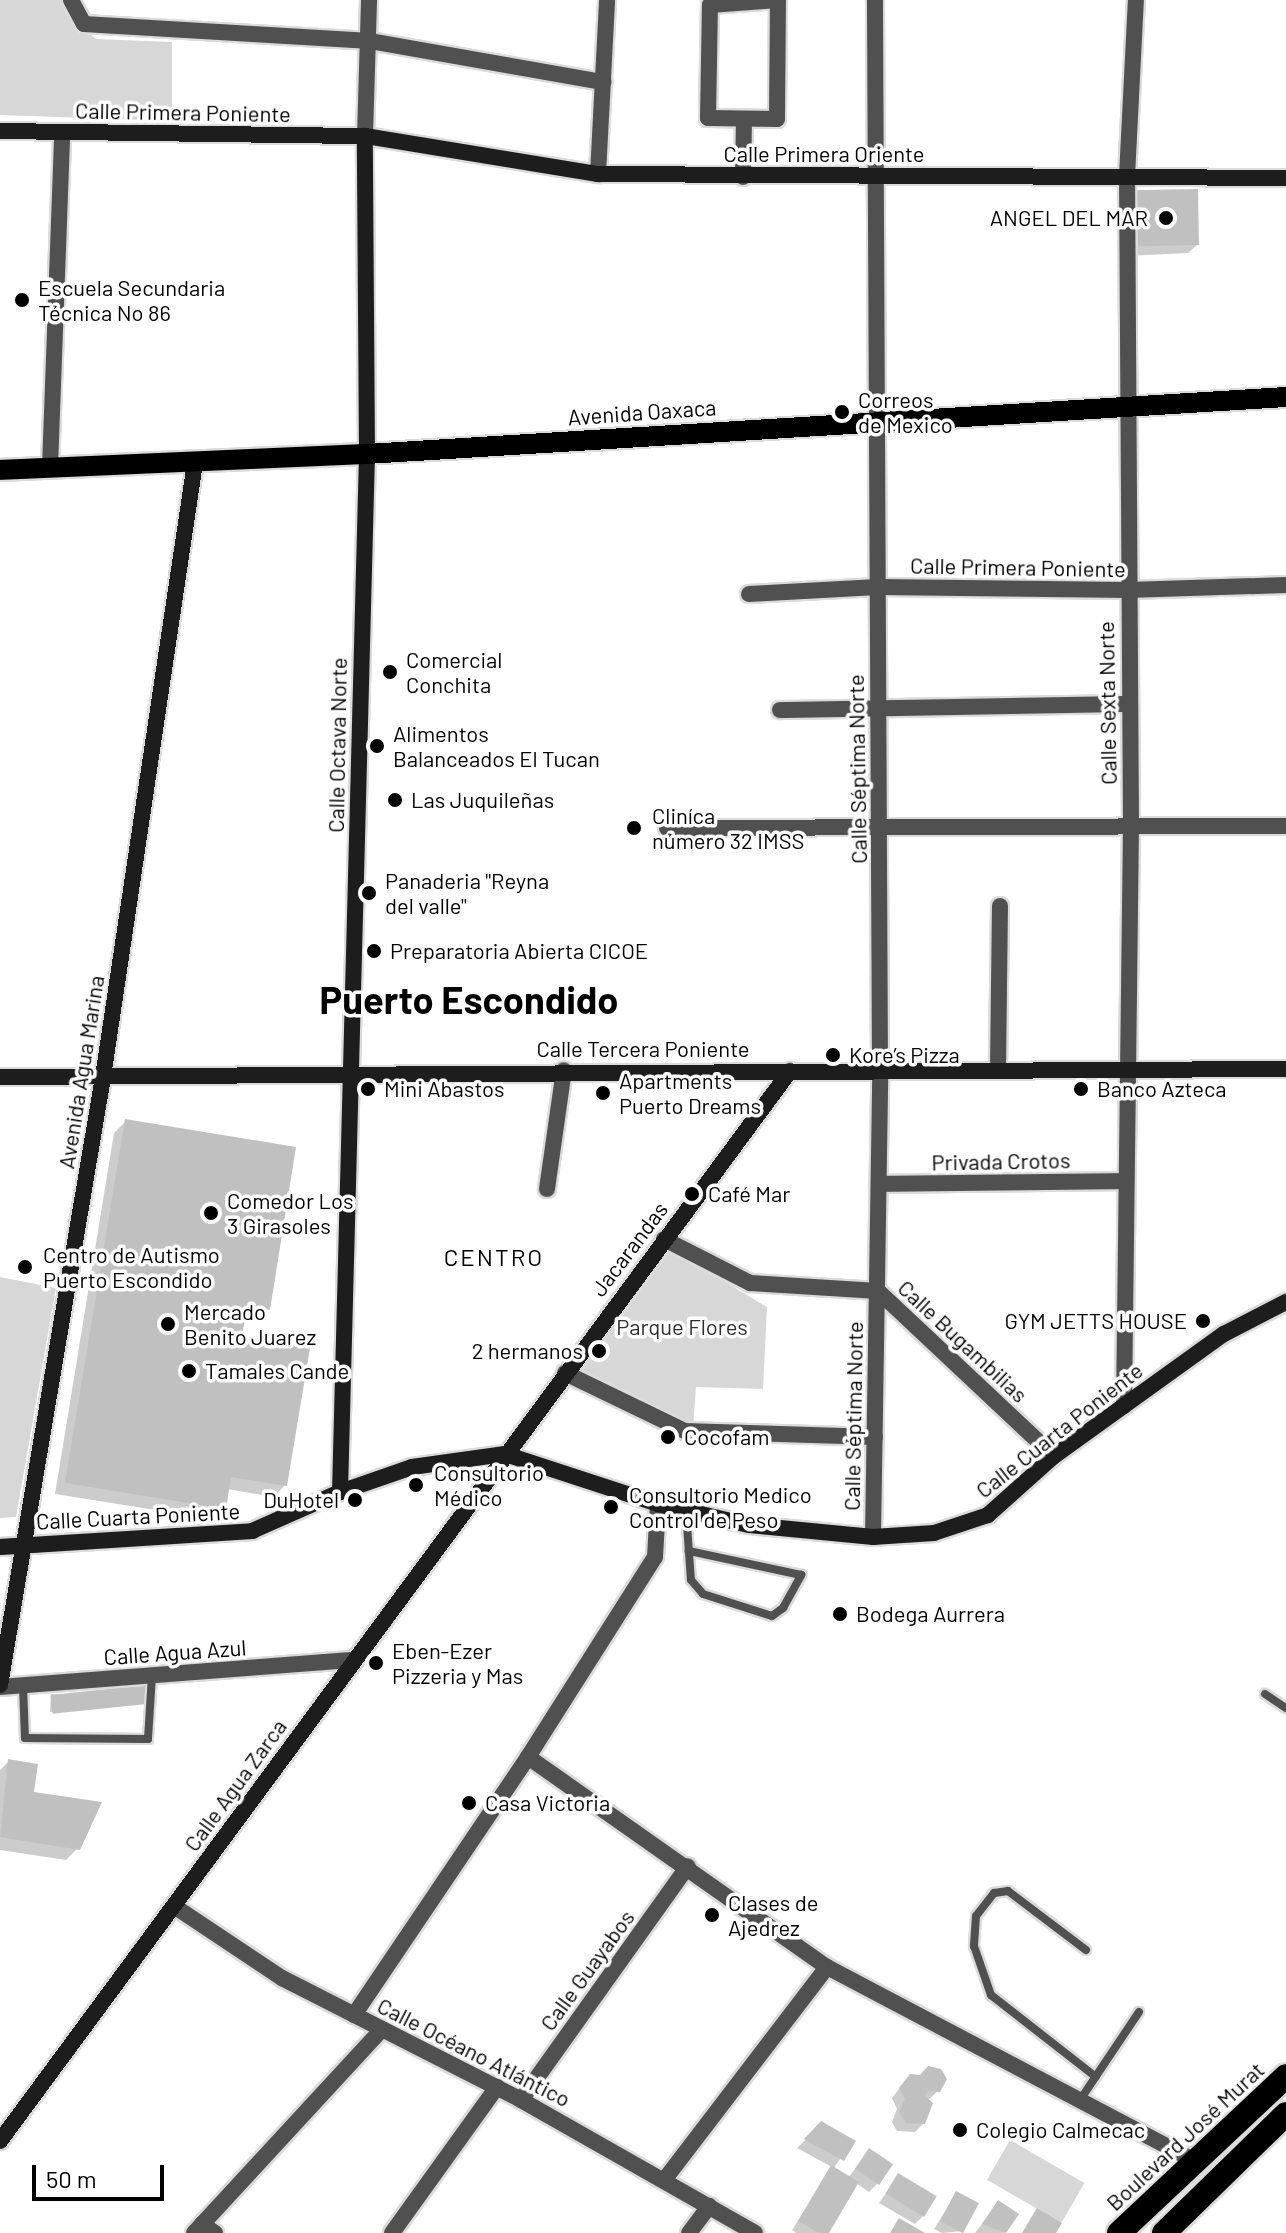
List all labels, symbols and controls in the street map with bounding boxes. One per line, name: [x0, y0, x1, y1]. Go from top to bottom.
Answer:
street label: Calle Primera Poniente: [75, 97, 291, 127]
street label: Calle Primera Oriente: [724, 141, 924, 167]
place label: ANGEL DEL MAR: [990, 205, 1148, 231]
marker: ANGEL DEL MAR: [1155, 207, 1177, 229]
place label: Escuela Secundaria Técnica No 86: [38, 274, 225, 326]
marker: Escuela Secundaria Técnica No 86: [13, 291, 31, 309]
place label: Correos de Mexico: [858, 386, 953, 438]
street label: Avenida Oaxaca: [567, 394, 717, 430]
marker: Correos de Mexico: [833, 403, 851, 421]
street label: Calle Primera Poniente: [910, 552, 1126, 582]
street label: Calle Sexta Norte: [1092, 621, 1122, 785]
place label: Comercial Conchita: [406, 646, 502, 698]
street label: Calle Octava Norte: [322, 657, 352, 833]
marker: Comercial Conchita: [381, 663, 399, 681]
street label: Calle Séptima Norte: [842, 674, 872, 864]
place label: Alimentos Balanceados El Tucan: [393, 720, 600, 772]
marker: Alimentos Balanceados El Tucan: [368, 737, 386, 755]
place label: Las Juquileñas: [411, 787, 554, 813]
marker: Las Juquileñas: [386, 791, 404, 809]
place label: Cliníca número 32 IMSS: [652, 802, 804, 854]
marker: Cliníca número 32 IMSS: [623, 817, 645, 839]
place label: Panaderia "Reyna del valle": [385, 867, 549, 918]
marker: Panaderia "Reyna del valle": [360, 884, 378, 902]
place label: Preparatoria Abierta CICOE: [390, 938, 648, 964]
marker: Preparatoria Abierta CICOE: [365, 942, 383, 960]
street label: Avenida Agua Marina: [53, 973, 109, 1171]
district label: Puerto Escondido: [319, 977, 619, 1023]
street label: Calle Tercera Poniente: [536, 1036, 750, 1062]
place label: Kore’s Pizza: [849, 1042, 960, 1068]
marker: Kore’s Pizza: [824, 1046, 842, 1064]
place label: Apartments Puerto Dreams: [619, 1067, 761, 1118]
place label: Mini Abastos: [384, 1076, 505, 1102]
place label: Banco Azteca: [1097, 1076, 1227, 1102]
marker: Mini Abastos: [359, 1080, 377, 1098]
marker: Banco Azteca: [1072, 1080, 1090, 1098]
marker: Apartments Puerto Dreams: [594, 1084, 612, 1102]
street label: Privada Crotos: [931, 1147, 1071, 1175]
place label: Café Mar: [708, 1181, 790, 1207]
marker: Café Mar: [683, 1185, 701, 1203]
place label: Comedor Los 3 Girasoles: [227, 1187, 354, 1238]
street label: Jacarandas: [585, 1197, 673, 1301]
marker: Comedor Los 3 Girasoles: [202, 1204, 220, 1222]
place label: Centro de Autismo Puerto Escondido: [43, 1241, 220, 1292]
district label: CENTRO: [444, 1243, 544, 1271]
marker: Centro de Autismo Puerto Escondido: [14, 1256, 36, 1278]
street label: Calle Bugambilias: [893, 1274, 1033, 1408]
place label: Mercado Benito Juarez: [184, 1298, 316, 1350]
place label: GYM JETTS HOUSE: [1004, 1308, 1187, 1334]
marker: GYM JETTS HOUSE: [1194, 1312, 1212, 1330]
park label: Parque Flores: [616, 1314, 748, 1340]
marker: Mercado Benito Juarez: [159, 1315, 177, 1333]
street label: Calle Séptima Norte: [838, 1321, 868, 1511]
place label: 2 hermanos: [472, 1338, 583, 1364]
marker: 2 hermanos: [590, 1342, 608, 1360]
street label: Calle Cuarta Poniente: [970, 1357, 1148, 1503]
place label: Tamales Cande: [205, 1358, 349, 1384]
marker: Tamales Cande: [180, 1362, 198, 1380]
place label: Cocofam: [684, 1424, 769, 1450]
marker: Cocofam: [659, 1428, 677, 1446]
place label: Consultorio Médico: [434, 1459, 544, 1510]
marker: Consultorio Médico: [405, 1474, 427, 1496]
place label: Consultorio Medico Control de Peso: [629, 1481, 812, 1532]
place label: DuHotel: [263, 1487, 339, 1513]
marker: DuHotel: [346, 1491, 364, 1509]
marker: Consultorio Medico Control de Peso: [600, 1496, 622, 1518]
street label: Calle Cuarta Poniente: [35, 1497, 241, 1535]
place label: Bodega Aurrera: [856, 1601, 1005, 1627]
marker: Bodega Aurrera: [831, 1605, 849, 1623]
street label: Calle Agua Azul: [103, 1634, 247, 1670]
place label: Eben-Ezer Pizzeria y Mas: [392, 1637, 523, 1688]
marker: Eben-Ezer Pizzeria y Mas: [367, 1654, 385, 1672]
street label: Calle Agua Zarca: [178, 1714, 292, 1856]
place label: Casa Victoria: [485, 1790, 610, 1816]
marker: Casa Victoria: [460, 1794, 478, 1812]
place label: Clases de Ajedrez: [728, 1889, 818, 1940]
street label: Calle Guayabos: [534, 1905, 640, 2035]
marker: Clases de Ajedrez: [703, 1906, 721, 1924]
street label: Calle Océano Atlántico: [373, 1992, 575, 2112]
street label: Boulevard José Murat: [1101, 2056, 1269, 2216]
place label: Colegio Calmecac: [976, 2117, 1145, 2143]
marker: Colegio Calmecac: [951, 2121, 969, 2139]
scale bar: [36, 2149, 168, 2199]
text: 50 m: [46, 2164, 97, 2193]

